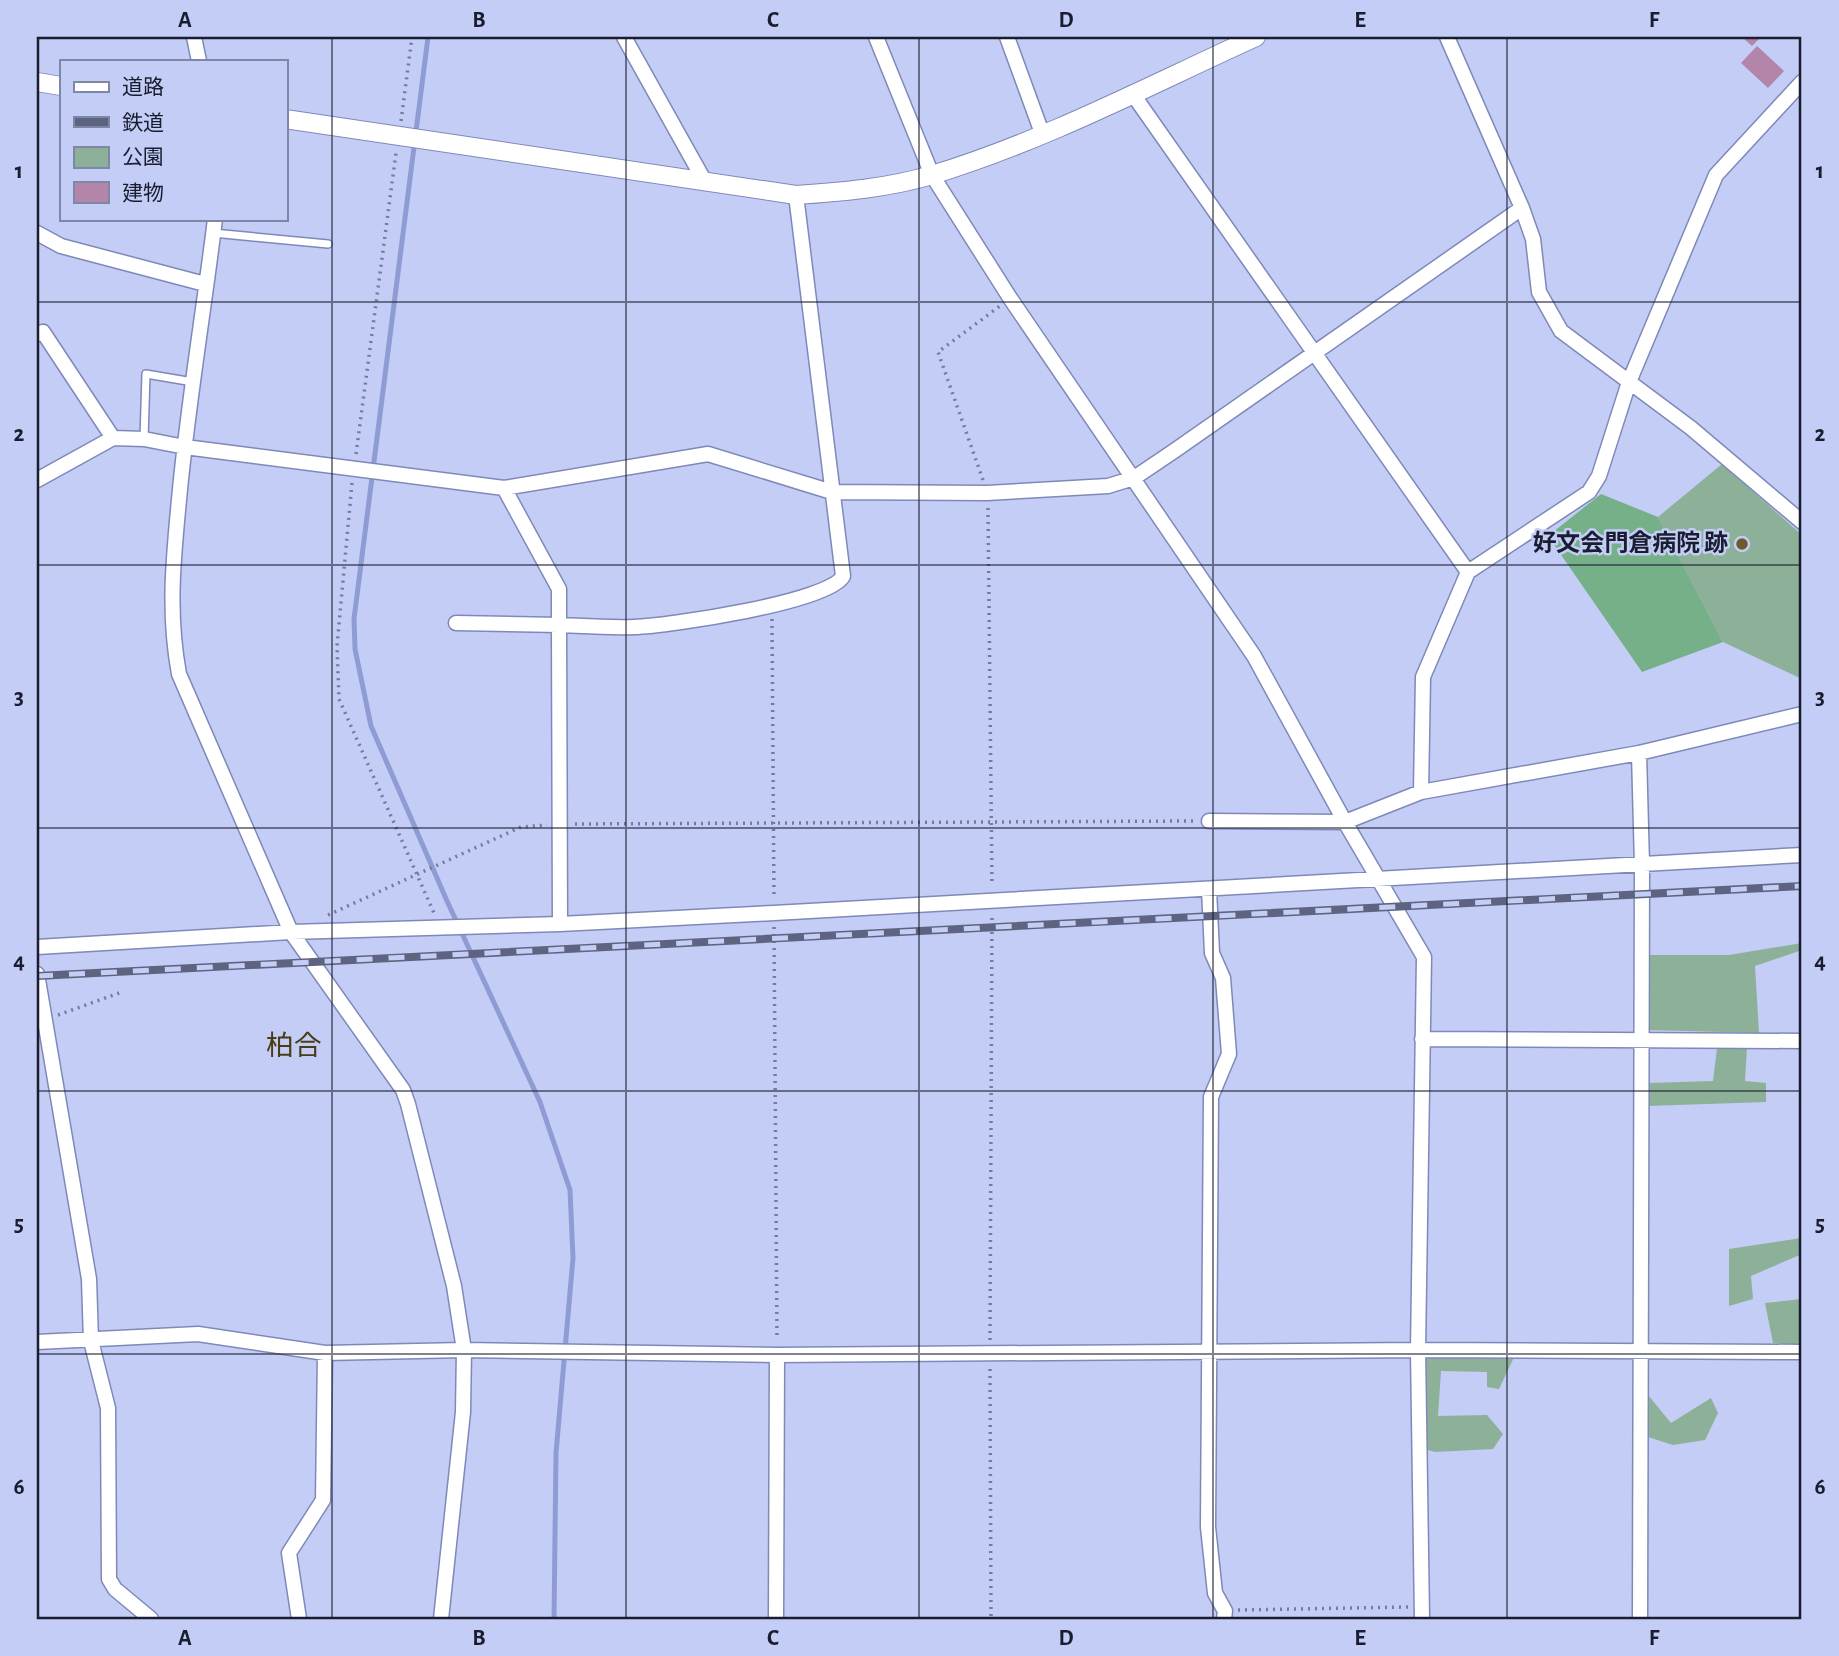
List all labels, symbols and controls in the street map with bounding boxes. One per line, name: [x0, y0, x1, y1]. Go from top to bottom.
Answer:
text: A: [178, 9, 192, 32]
text: B: [472, 9, 486, 32]
text: C: [767, 9, 779, 32]
text: D: [1058, 9, 1074, 32]
text: E: [1354, 9, 1366, 32]
text: F: [1649, 9, 1660, 32]
legend: [60, 60, 287, 220]
text: 道路: [122, 76, 164, 98]
text: 鉄道: [122, 112, 164, 134]
text: 公園: [122, 147, 164, 168]
text: 1: [15, 160, 23, 183]
text: 1: [1816, 160, 1824, 183]
text: 建物: [122, 182, 164, 204]
text: 2: [14, 423, 25, 446]
text: 2: [1815, 423, 1826, 446]
place label: 好文会門倉病院 跡: [1532, 530, 1728, 556]
marker: 好文会門倉病院 跡: [1734, 536, 1750, 552]
text: 3: [14, 686, 24, 709]
text: 3: [1815, 686, 1825, 709]
text: 4: [13, 950, 25, 973]
text: 4: [1814, 950, 1826, 973]
district label: 柏合: [266, 1031, 322, 1061]
text: 5: [14, 1213, 24, 1236]
text: 5: [1815, 1213, 1825, 1236]
text: 6: [13, 1476, 25, 1499]
text: 6: [1814, 1476, 1826, 1499]
text: A: [178, 1627, 192, 1650]
text: B: [472, 1627, 486, 1650]
text: C: [767, 1627, 779, 1650]
text: D: [1058, 1627, 1074, 1650]
text: E: [1354, 1627, 1366, 1650]
text: F: [1649, 1627, 1660, 1650]

